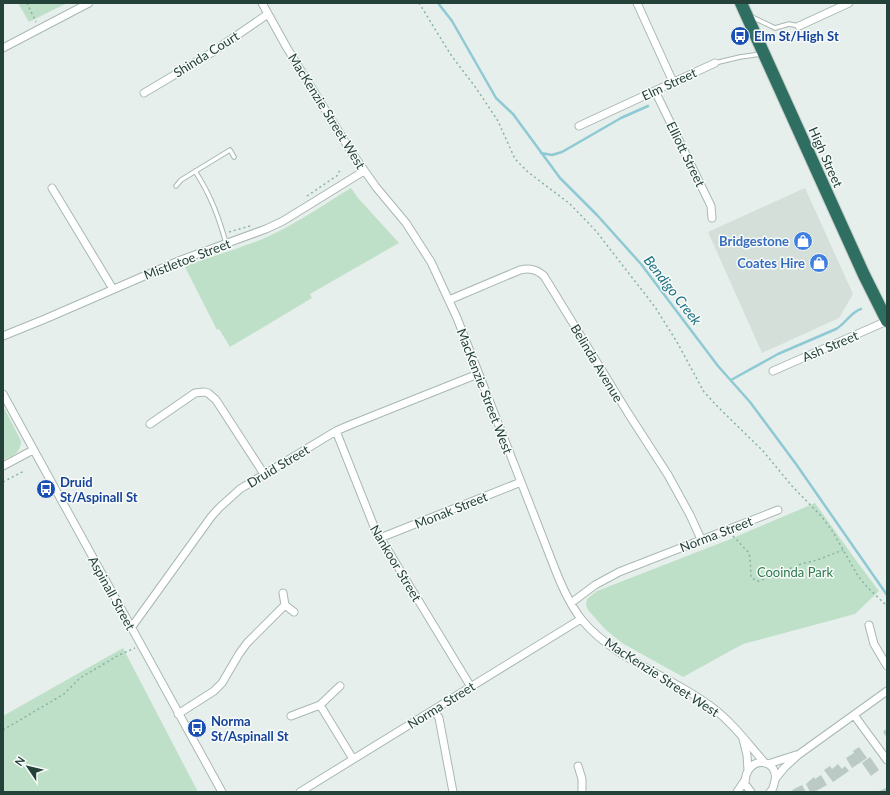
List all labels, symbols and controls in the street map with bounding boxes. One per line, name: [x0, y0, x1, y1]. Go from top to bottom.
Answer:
bus stop icon: Elm St/High St: [729, 25, 751, 47]
street label: Shinda Court: [170, 27, 242, 80]
place label: Elm St/High St: [754, 28, 839, 44]
street label: MacKenzie Street West: [285, 50, 369, 172]
street label: Elm Street: [639, 64, 699, 104]
street label: Elliott Street: [663, 119, 709, 189]
street label: High Street: [806, 124, 847, 190]
shop icon: Bridgestone: [792, 230, 814, 252]
place label: Bridgestone: [719, 233, 789, 249]
street label: Mistletoe Street: [141, 235, 233, 283]
water label: Bendigo Creek: [641, 252, 706, 328]
shop icon: Coates Hire: [808, 252, 830, 274]
place label: Coates Hire: [737, 255, 805, 271]
street label: Belinda Avenue: [567, 321, 627, 405]
street label: MacKenzie Street West: [454, 326, 516, 456]
street label: Ash Street: [800, 327, 861, 365]
street label: Druid Street: [244, 441, 312, 491]
place label: Druid St/Aspinall St: [60, 474, 138, 505]
bus stop icon: Druid St/Aspinall St: [35, 478, 57, 500]
street label: Monak Street: [412, 488, 490, 532]
street label: Norma Street: [677, 513, 755, 555]
street label: Nankoor Street: [367, 522, 425, 604]
street label: Aspinall Street: [85, 553, 139, 633]
park label: Cooinda Park: [757, 564, 833, 580]
street label: MacKenzie Street West: [602, 634, 722, 720]
street label: Norma Street: [404, 678, 478, 732]
place label: Norma St/Aspinall St: [211, 713, 289, 744]
bus stop icon: Norma St/Aspinall St: [186, 717, 208, 739]
north arrow: [8, 747, 48, 787]
text: N: [12, 754, 27, 768]

